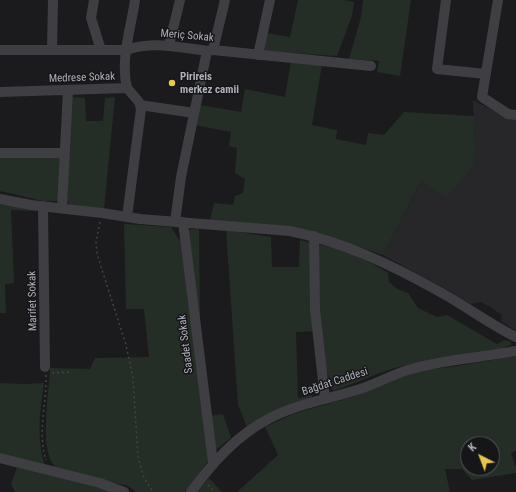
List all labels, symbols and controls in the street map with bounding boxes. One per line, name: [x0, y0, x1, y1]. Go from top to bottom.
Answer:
street label: Meriç Sokak: [160, 27, 214, 45]
street label: Medrese Sokak: [49, 70, 115, 86]
place label: Pirireis merkez camii: [180, 70, 239, 96]
marker: Pirireis merkez camii: [167, 78, 177, 88]
street label: Marifet Sokak: [26, 271, 40, 331]
street label: Saadet Sokak: [176, 314, 196, 374]
street label: Bağdat Caddesi: [300, 365, 370, 399]
north arrow: [460, 436, 500, 476]
text: K: [466, 441, 479, 454]

